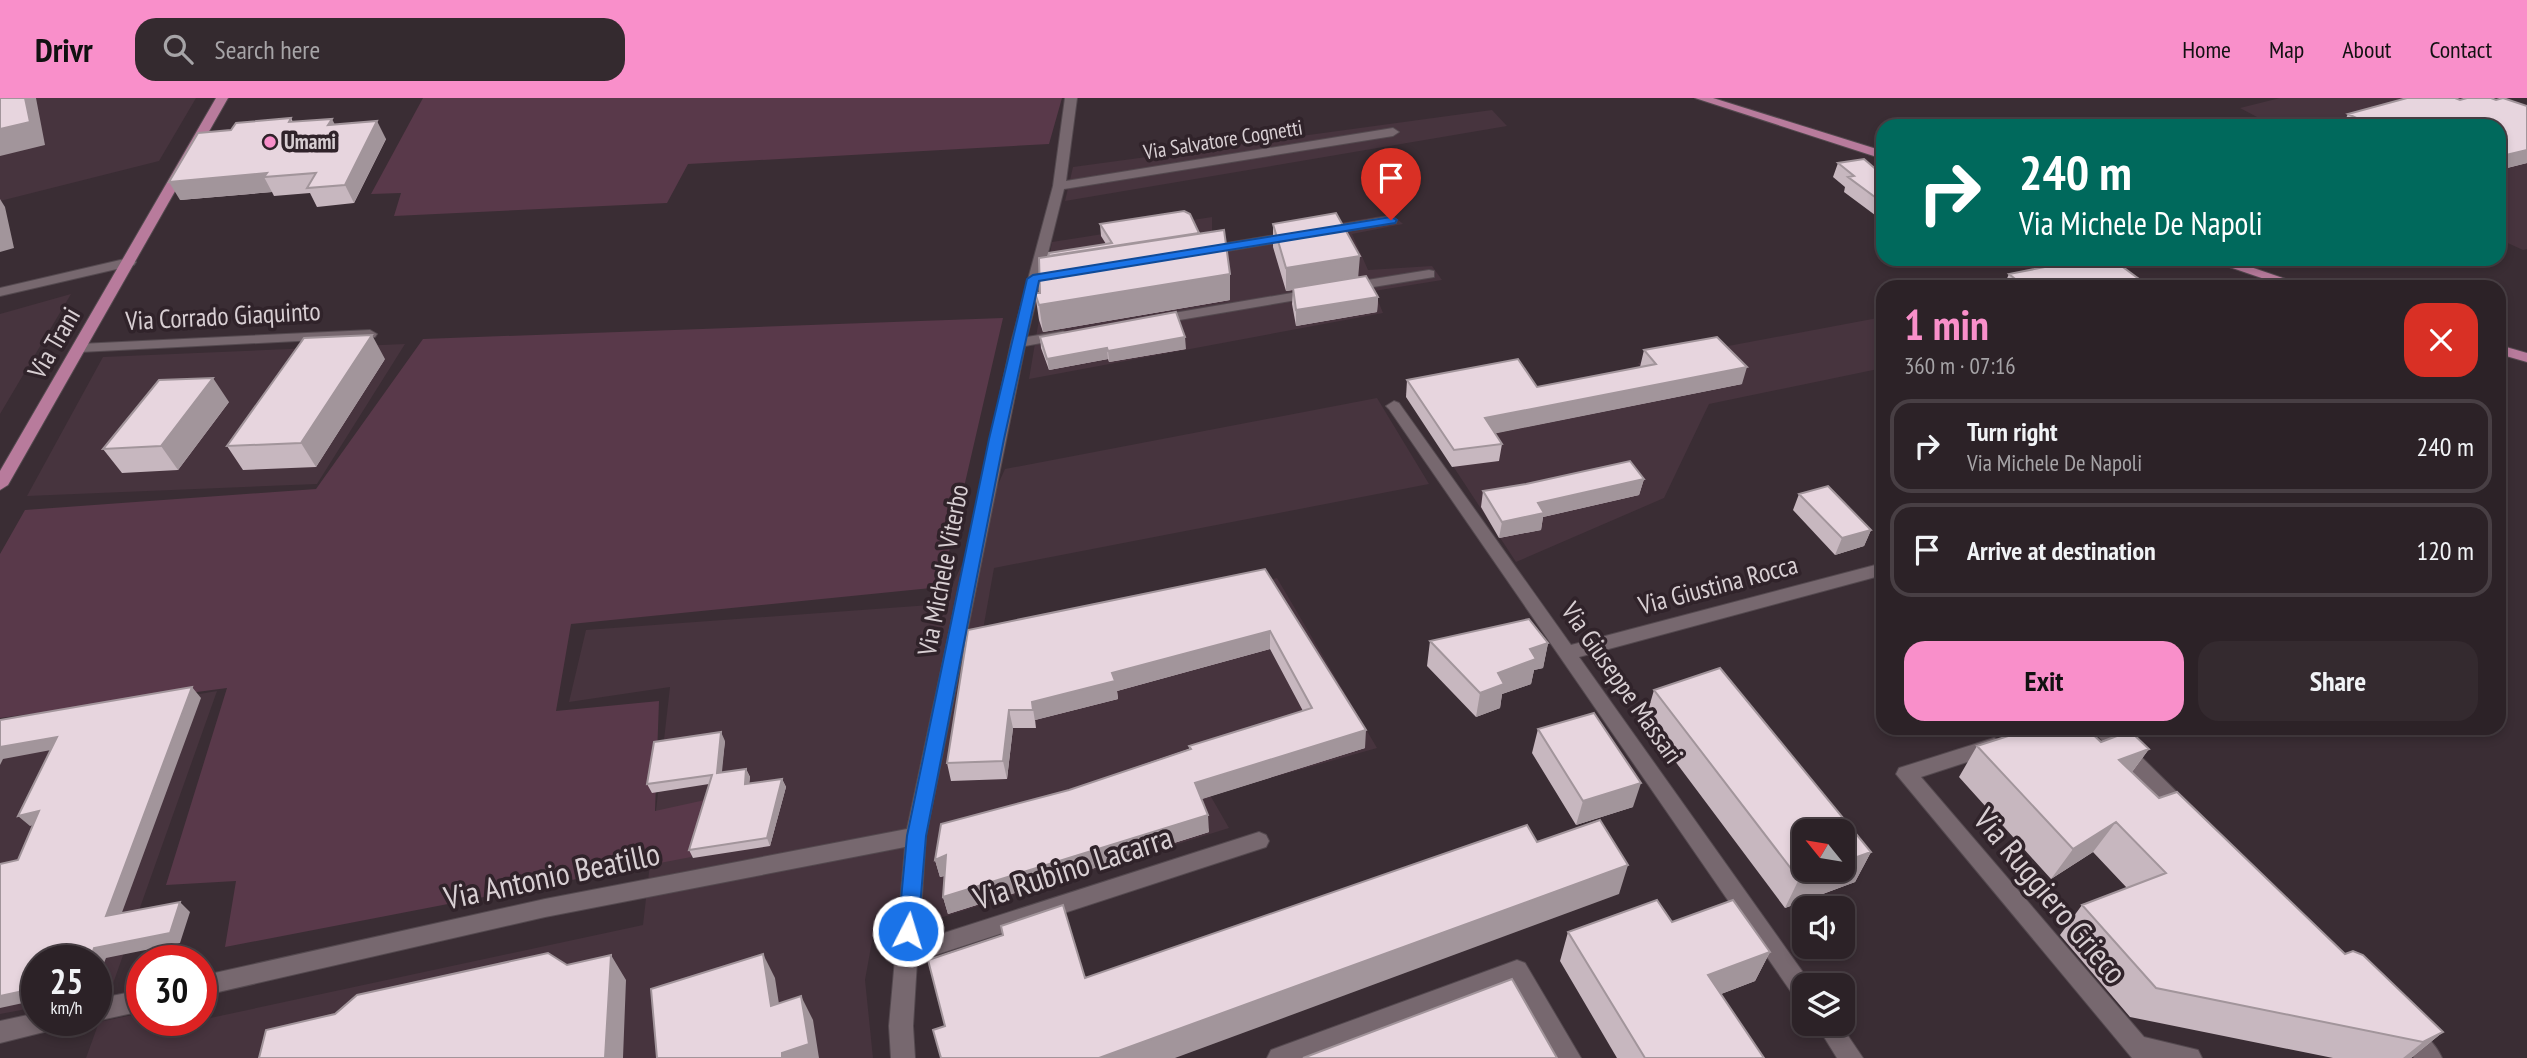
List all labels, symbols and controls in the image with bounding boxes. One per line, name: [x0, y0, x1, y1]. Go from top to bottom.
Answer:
search box: [135, 18, 625, 81]
text: Drivr: [35, 28, 93, 71]
icon: search: [159, 30, 197, 68]
text: Search here: [215, 33, 320, 66]
text: Home: [2182, 34, 2231, 65]
text: Map: [2269, 34, 2304, 65]
text: About: [2342, 34, 2391, 65]
text: Contact: [2429, 34, 2492, 65]
street label: Via Salvatore Cognetti: [1140, 114, 1304, 166]
place label: Umami: [284, 128, 336, 155]
marker: Umami: [262, 134, 278, 150]
text: 240 m: [2019, 140, 2132, 204]
icon: right: [1904, 147, 1995, 238]
pin: [1361, 148, 1421, 220]
icon: arrive: [1372, 159, 1410, 197]
text: Via Michele De Napoli: [2019, 202, 2263, 244]
street label: Via Corrado Giaquinto: [124, 294, 321, 337]
text: 1 min: [1904, 297, 1989, 352]
street label: Via Trani: [20, 301, 87, 385]
button: close: [2404, 303, 2478, 377]
text: 360 m · 07:16: [1904, 351, 2016, 380]
text: Turn right: [1967, 415, 2058, 448]
icon: right: [1908, 427, 1946, 465]
text: 240 m: [2416, 430, 2474, 463]
text: Via Michele De Napoli: [1967, 448, 2142, 477]
street label: Via Michele Viterbo: [910, 481, 975, 659]
icon: arrive: [1908, 531, 1946, 569]
text: Arrive at destination: [1967, 534, 2156, 567]
text: 120 m: [2416, 534, 2474, 567]
street label: Via Giustina Rocca: [1634, 547, 1801, 622]
street label: Via Giuseppe Massari: [1554, 595, 1690, 770]
button: Exit: [1904, 641, 2184, 721]
button: Share: [2198, 641, 2478, 721]
street label: Via Ruggiero Grieco: [1964, 798, 2137, 992]
street label: Via Rubino Lacarra: [967, 815, 1177, 919]
north arrow: [1792, 819, 1855, 882]
map controls: [1792, 819, 1855, 1036]
street label: Via Antonio Beatillo: [439, 832, 663, 919]
position arrow: [871, 894, 945, 968]
button: sound: [1792, 896, 1855, 959]
speed limit sign: 30: [126, 945, 217, 1036]
text: 25: [50, 958, 83, 1004]
button: layers: [1792, 973, 1855, 1036]
text: km/h: [51, 996, 82, 1019]

